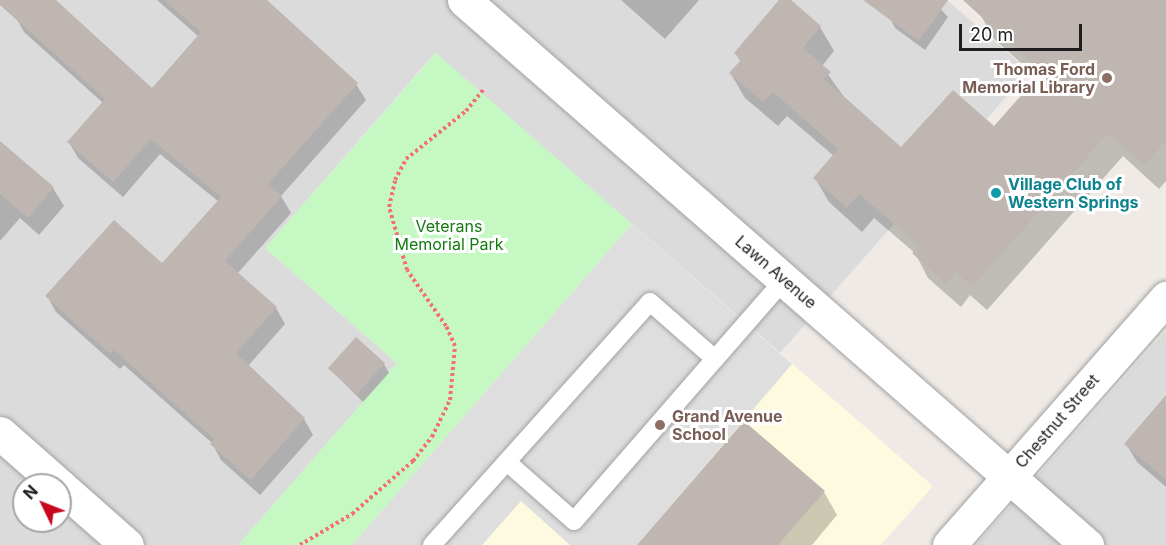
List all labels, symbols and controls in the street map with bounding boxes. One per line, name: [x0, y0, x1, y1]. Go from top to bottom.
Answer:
scale bar: [962, 12, 1085, 50]
text: 20 m: [970, 24, 1013, 45]
place label: Thomas Ford Memorial Library: [962, 59, 1095, 97]
marker: Thomas Ford Memorial Library: [1100, 71, 1114, 85]
place label: Village Club of Western Springs: [1008, 174, 1138, 212]
marker: Village Club of Western Springs: [989, 186, 1003, 200]
park label: Veterans Memorial Park: [394, 216, 504, 254]
street label: Lawn Avenue: [731, 232, 821, 312]
street label: Chestnut Street: [1011, 370, 1103, 472]
place label: Grand Avenue School: [672, 406, 783, 444]
marker: Grand Avenue School: [653, 418, 667, 432]
north arrow: [12, 473, 72, 533]
text: N: [19, 481, 42, 503]

